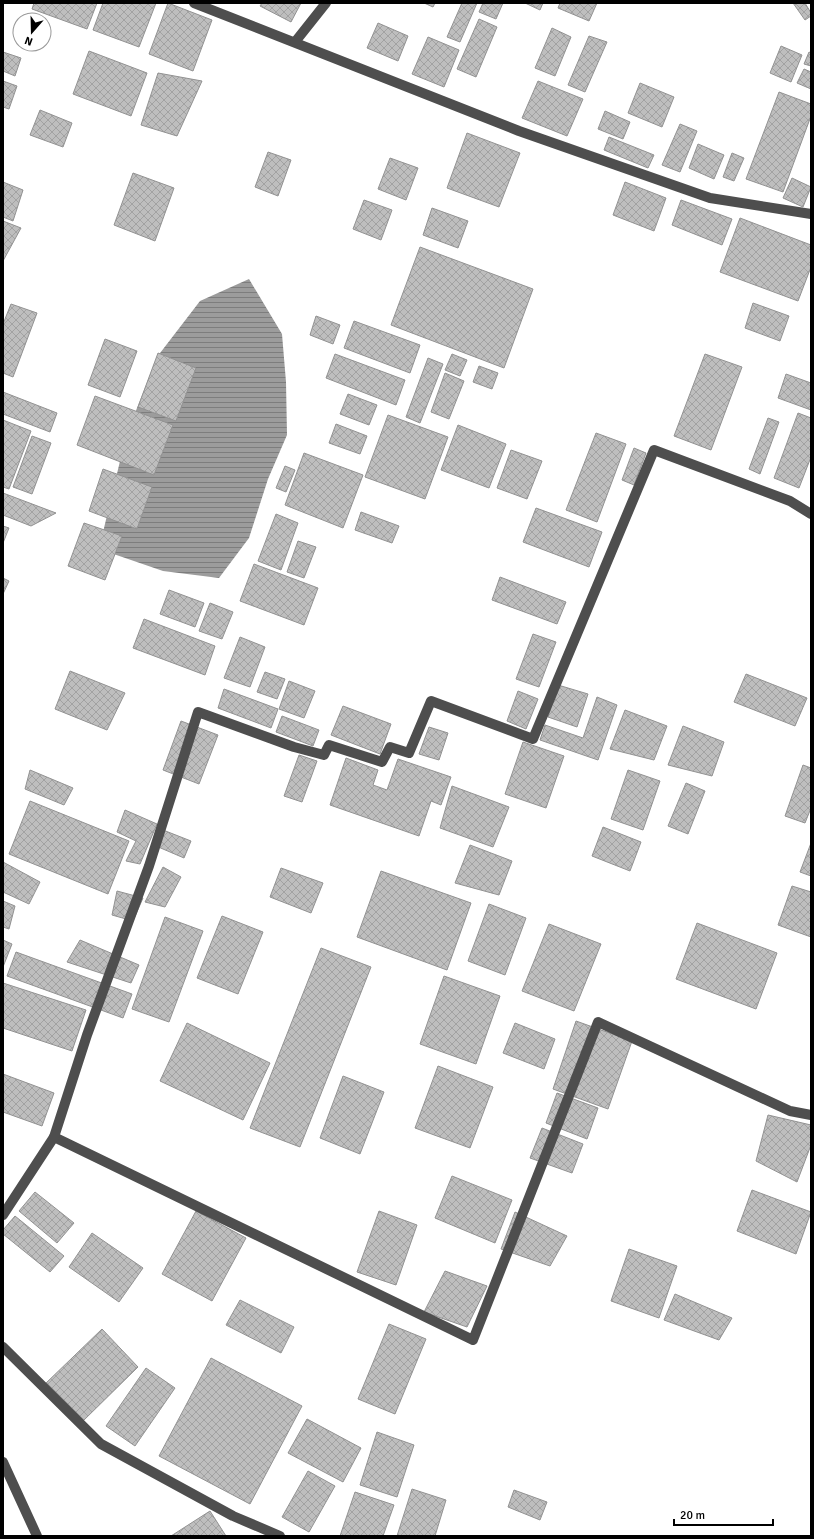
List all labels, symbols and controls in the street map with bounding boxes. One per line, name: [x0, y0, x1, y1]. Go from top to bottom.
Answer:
north arrow: [12, 12, 52, 52]
text: N: [23, 34, 35, 48]
scale bar: [674, 1501, 773, 1527]
text: 20 m: [680, 1508, 705, 1523]

